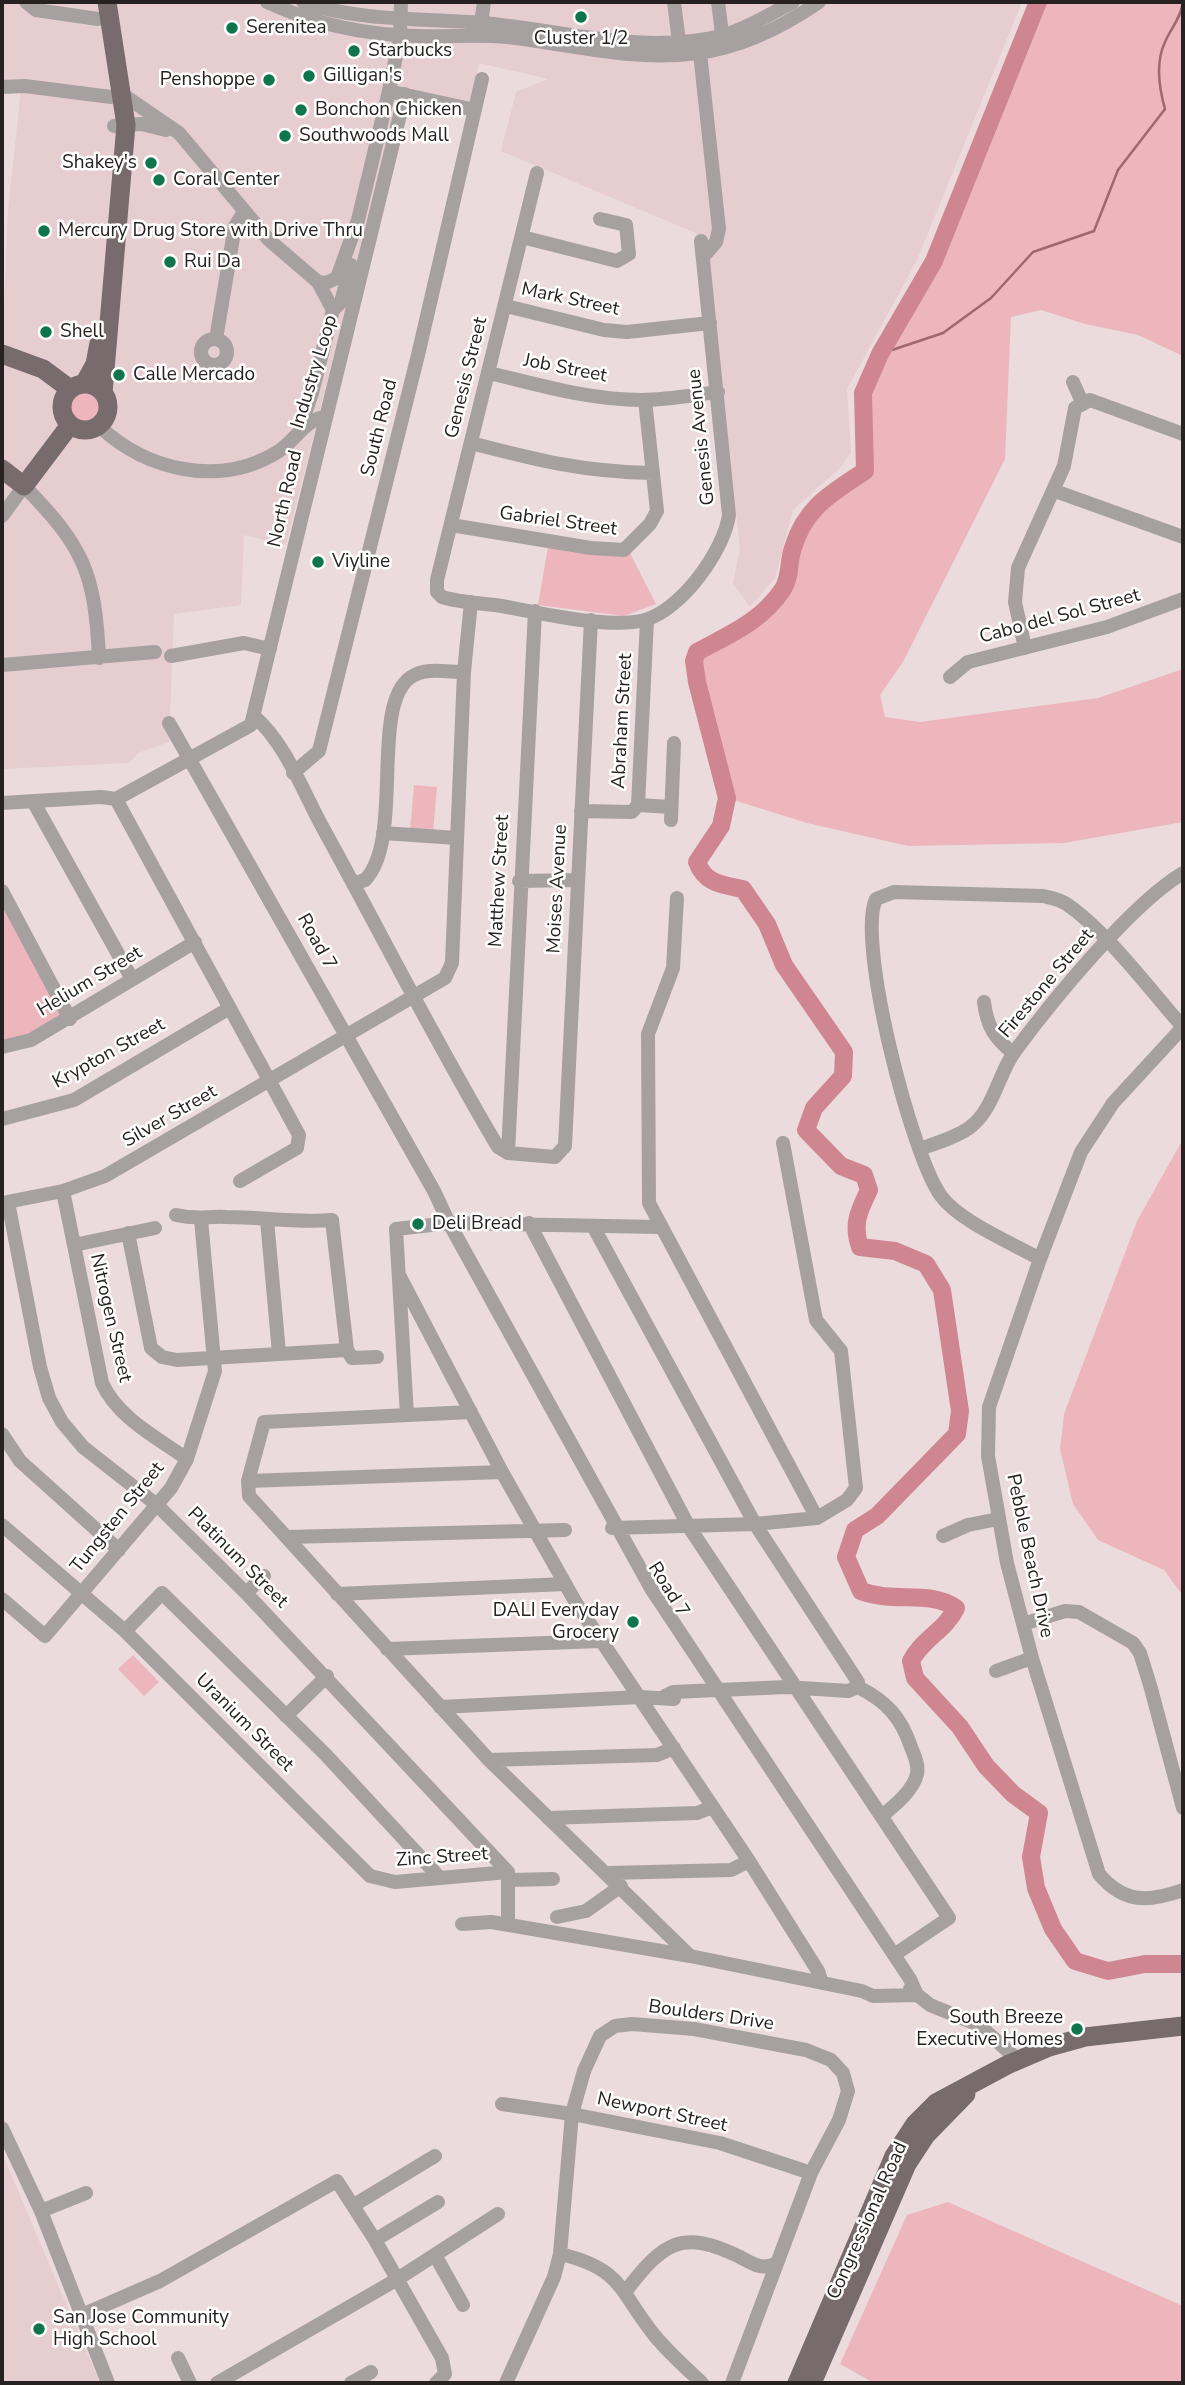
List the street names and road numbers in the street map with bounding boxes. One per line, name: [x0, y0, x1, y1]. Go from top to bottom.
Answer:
street label: Mark Street: [519, 279, 621, 321]
street label: Industry Loop: [287, 312, 343, 432]
street label: Genesis Street: [441, 315, 493, 441]
street label: Job Street: [521, 350, 609, 388]
street label: Genesis Avenue: [684, 368, 720, 506]
street label: South Road: [357, 377, 403, 479]
street label: North Road: [264, 448, 308, 550]
street label: Gabriel Street: [498, 502, 618, 542]
street label: Cabo del Sol Street: [977, 585, 1143, 649]
street label: Abraham Street: [608, 653, 638, 789]
street label: Matthew Street: [485, 814, 515, 948]
street label: Moises Avenue: [543, 824, 573, 954]
street label: Road 7: [291, 910, 341, 974]
street label: Firestone Street: [995, 925, 1099, 1043]
street label: Helium Street: [33, 942, 147, 1022]
street label: Krypton Street: [49, 1014, 169, 1094]
street label: Silver Street: [119, 1081, 221, 1153]
street label: Nitrogen Street: [84, 1252, 136, 1384]
street label: Tungsten Street: [66, 1458, 170, 1578]
street label: Pebble Beach Drive: [1000, 1472, 1058, 1640]
street label: Platinum Street: [182, 1503, 292, 1613]
street label: Road 7: [642, 1558, 694, 1622]
street label: Uranium Street: [190, 1669, 298, 1777]
street label: Zinc Street: [395, 1843, 489, 1873]
street label: Boulders Drive: [647, 1996, 775, 2036]
street label: Newport Street: [595, 2088, 729, 2138]
street label: Congressional Road: [823, 2139, 913, 2303]

